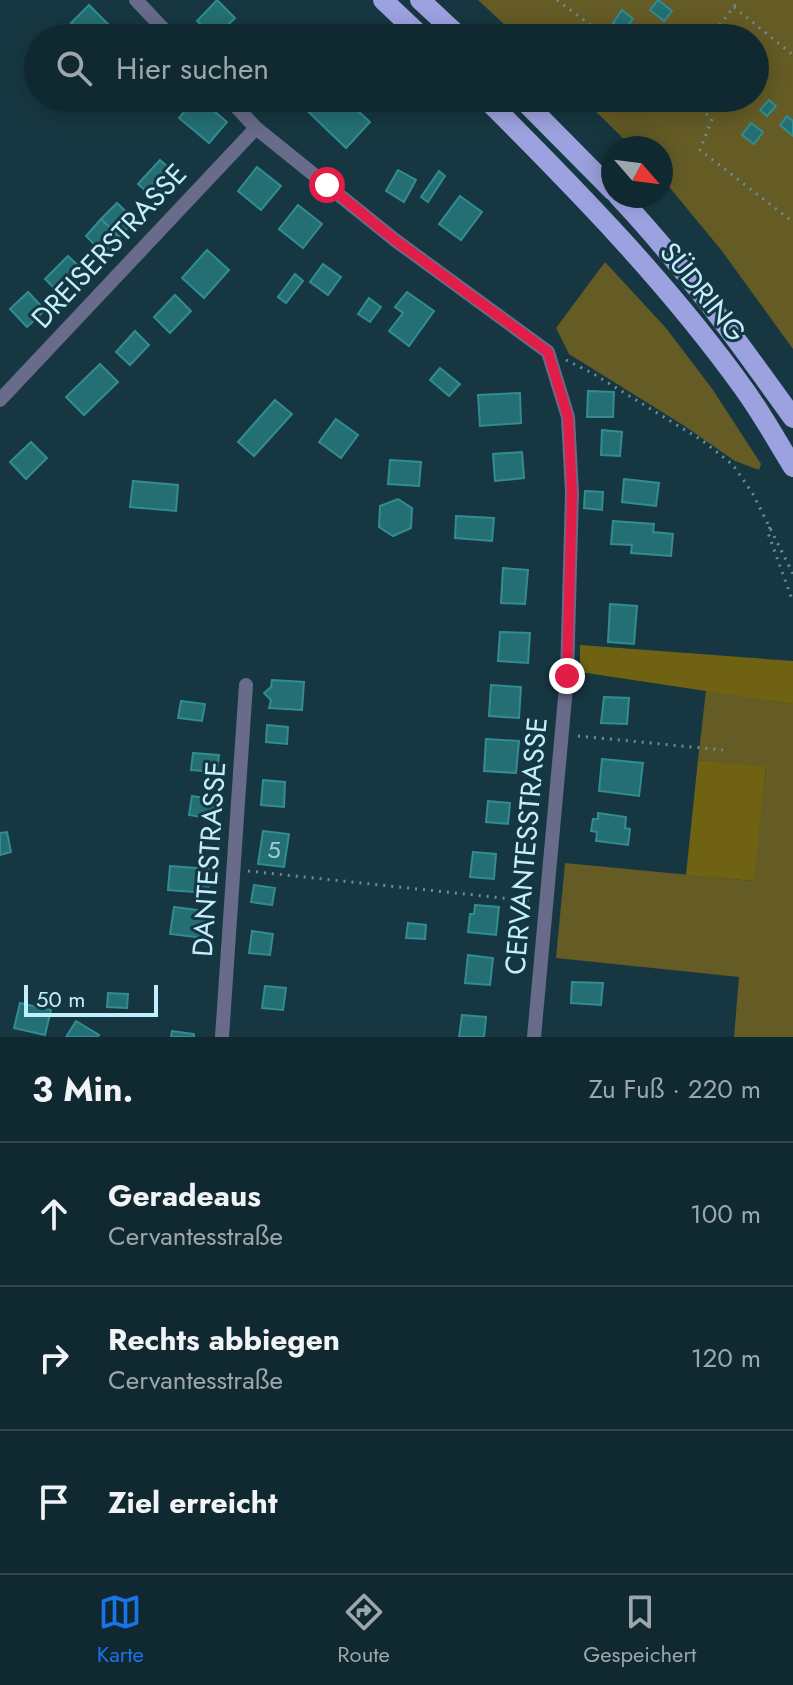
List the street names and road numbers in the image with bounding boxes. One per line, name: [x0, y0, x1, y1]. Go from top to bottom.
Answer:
street label: DREISERSTRASSE: [22, 154, 196, 338]
street label: SÜDRING: [650, 233, 756, 351]
street label: CERVANTESSTRASSE: [494, 715, 558, 977]
street label: DANTESTRASSE: [182, 760, 236, 958]

